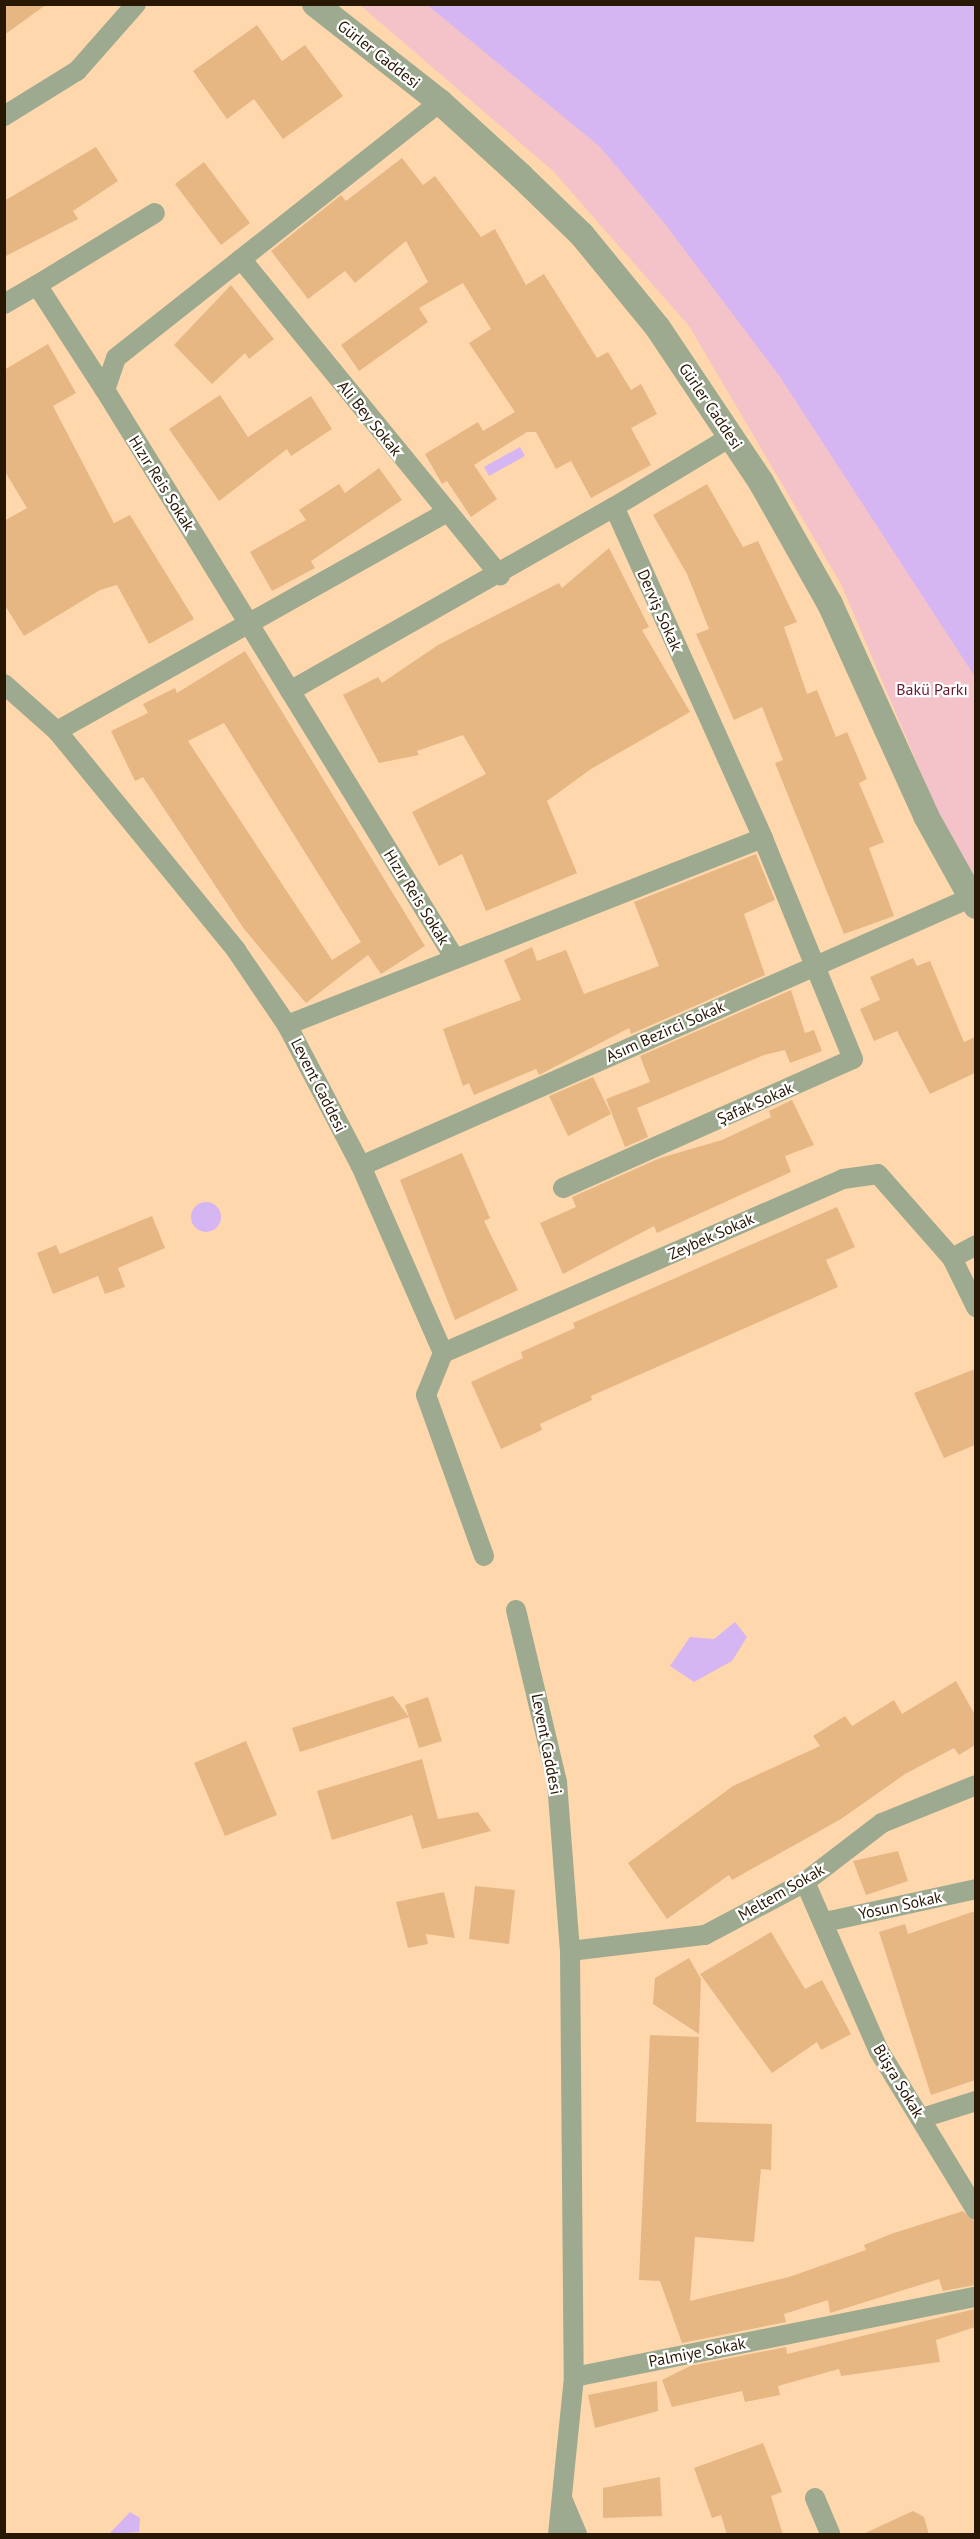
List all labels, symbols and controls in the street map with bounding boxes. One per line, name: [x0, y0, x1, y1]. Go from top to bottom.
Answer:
street label: Gürler Caddesi: [334, 16, 424, 92]
street label: Gürler Caddesi: [675, 359, 747, 453]
street label: Ali Bey Sokak: [334, 376, 406, 460]
street label: Hızır Reis Sokak: [125, 432, 199, 534]
street label: Derviş Sokak: [633, 566, 687, 654]
park label: Bakü Parkı: [896, 679, 968, 699]
street label: Hızır Reis Sokak: [380, 846, 454, 948]
street label: Asım Bezirci Sokak: [603, 996, 727, 1066]
street label: Levent Caddesi: [287, 1035, 351, 1135]
street label: Şafak Sokak: [714, 1078, 796, 1128]
street label: Zeybek Sokak: [665, 1208, 757, 1264]
street label: Levent Caddesi: [528, 1692, 566, 1796]
street label: Meltem Sokak: [734, 1860, 828, 1924]
street label: Yosun Sokak: [856, 1887, 944, 1923]
street label: Büşra Sokak: [869, 2041, 929, 2121]
street label: Palmiye Sokak: [647, 2333, 747, 2371]

